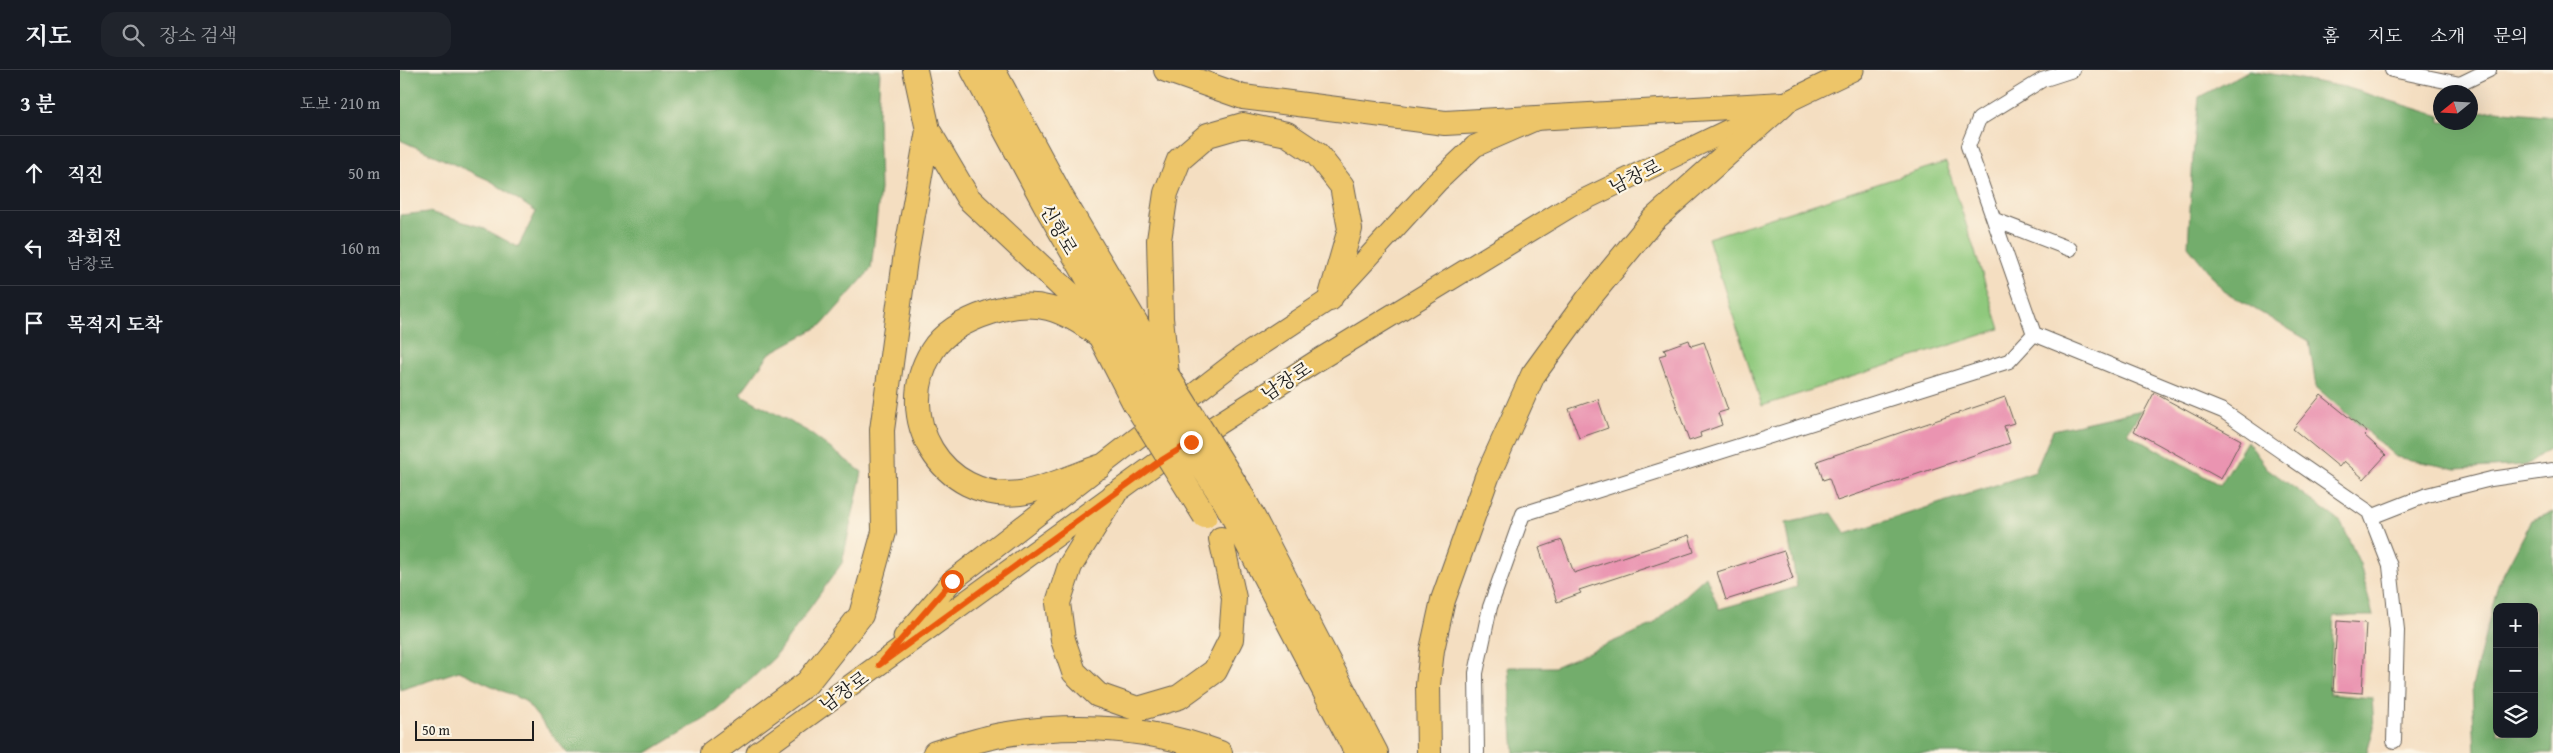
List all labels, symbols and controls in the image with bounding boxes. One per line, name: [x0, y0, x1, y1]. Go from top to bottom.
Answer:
search box: [101, 12, 451, 57]
text: 지도: [25, 18, 71, 53]
icon: search: [119, 21, 147, 49]
text: 장소 검색: [159, 21, 237, 49]
text: 홈: [2322, 22, 2340, 49]
text: 지도: [2368, 22, 2402, 49]
text: 소개: [2430, 22, 2465, 49]
text: 문의: [2493, 22, 2528, 49]
north arrow: [2433, 85, 2478, 130]
text: 3 분: [20, 88, 56, 119]
text: 도보 · 210 m: [300, 91, 380, 115]
street label: 남창로: [1604, 151, 1666, 201]
icon: ahead: [20, 159, 48, 187]
text: 직진: [67, 160, 104, 188]
text: 50 m: [348, 161, 380, 185]
street label: 신항로: [1033, 198, 1085, 260]
text: 좌회전: [67, 223, 122, 251]
icon: left: [20, 234, 48, 262]
text: 160 m: [340, 236, 380, 260]
text: 남창로: [67, 251, 113, 275]
icon: arrive: [20, 309, 48, 337]
text: 목적지 도착: [67, 310, 163, 338]
street label: 남창로: [1255, 354, 1317, 408]
route end: [1180, 431, 1203, 454]
route start: [941, 570, 964, 593]
map controls: [2493, 603, 2538, 738]
button: +: [2493, 603, 2538, 648]
button: −: [2493, 648, 2538, 693]
street label: 남창로: [813, 663, 875, 719]
button: layers: [2493, 693, 2538, 738]
scale bar: [415, 718, 534, 741]
text: 50 m: [422, 720, 450, 740]

